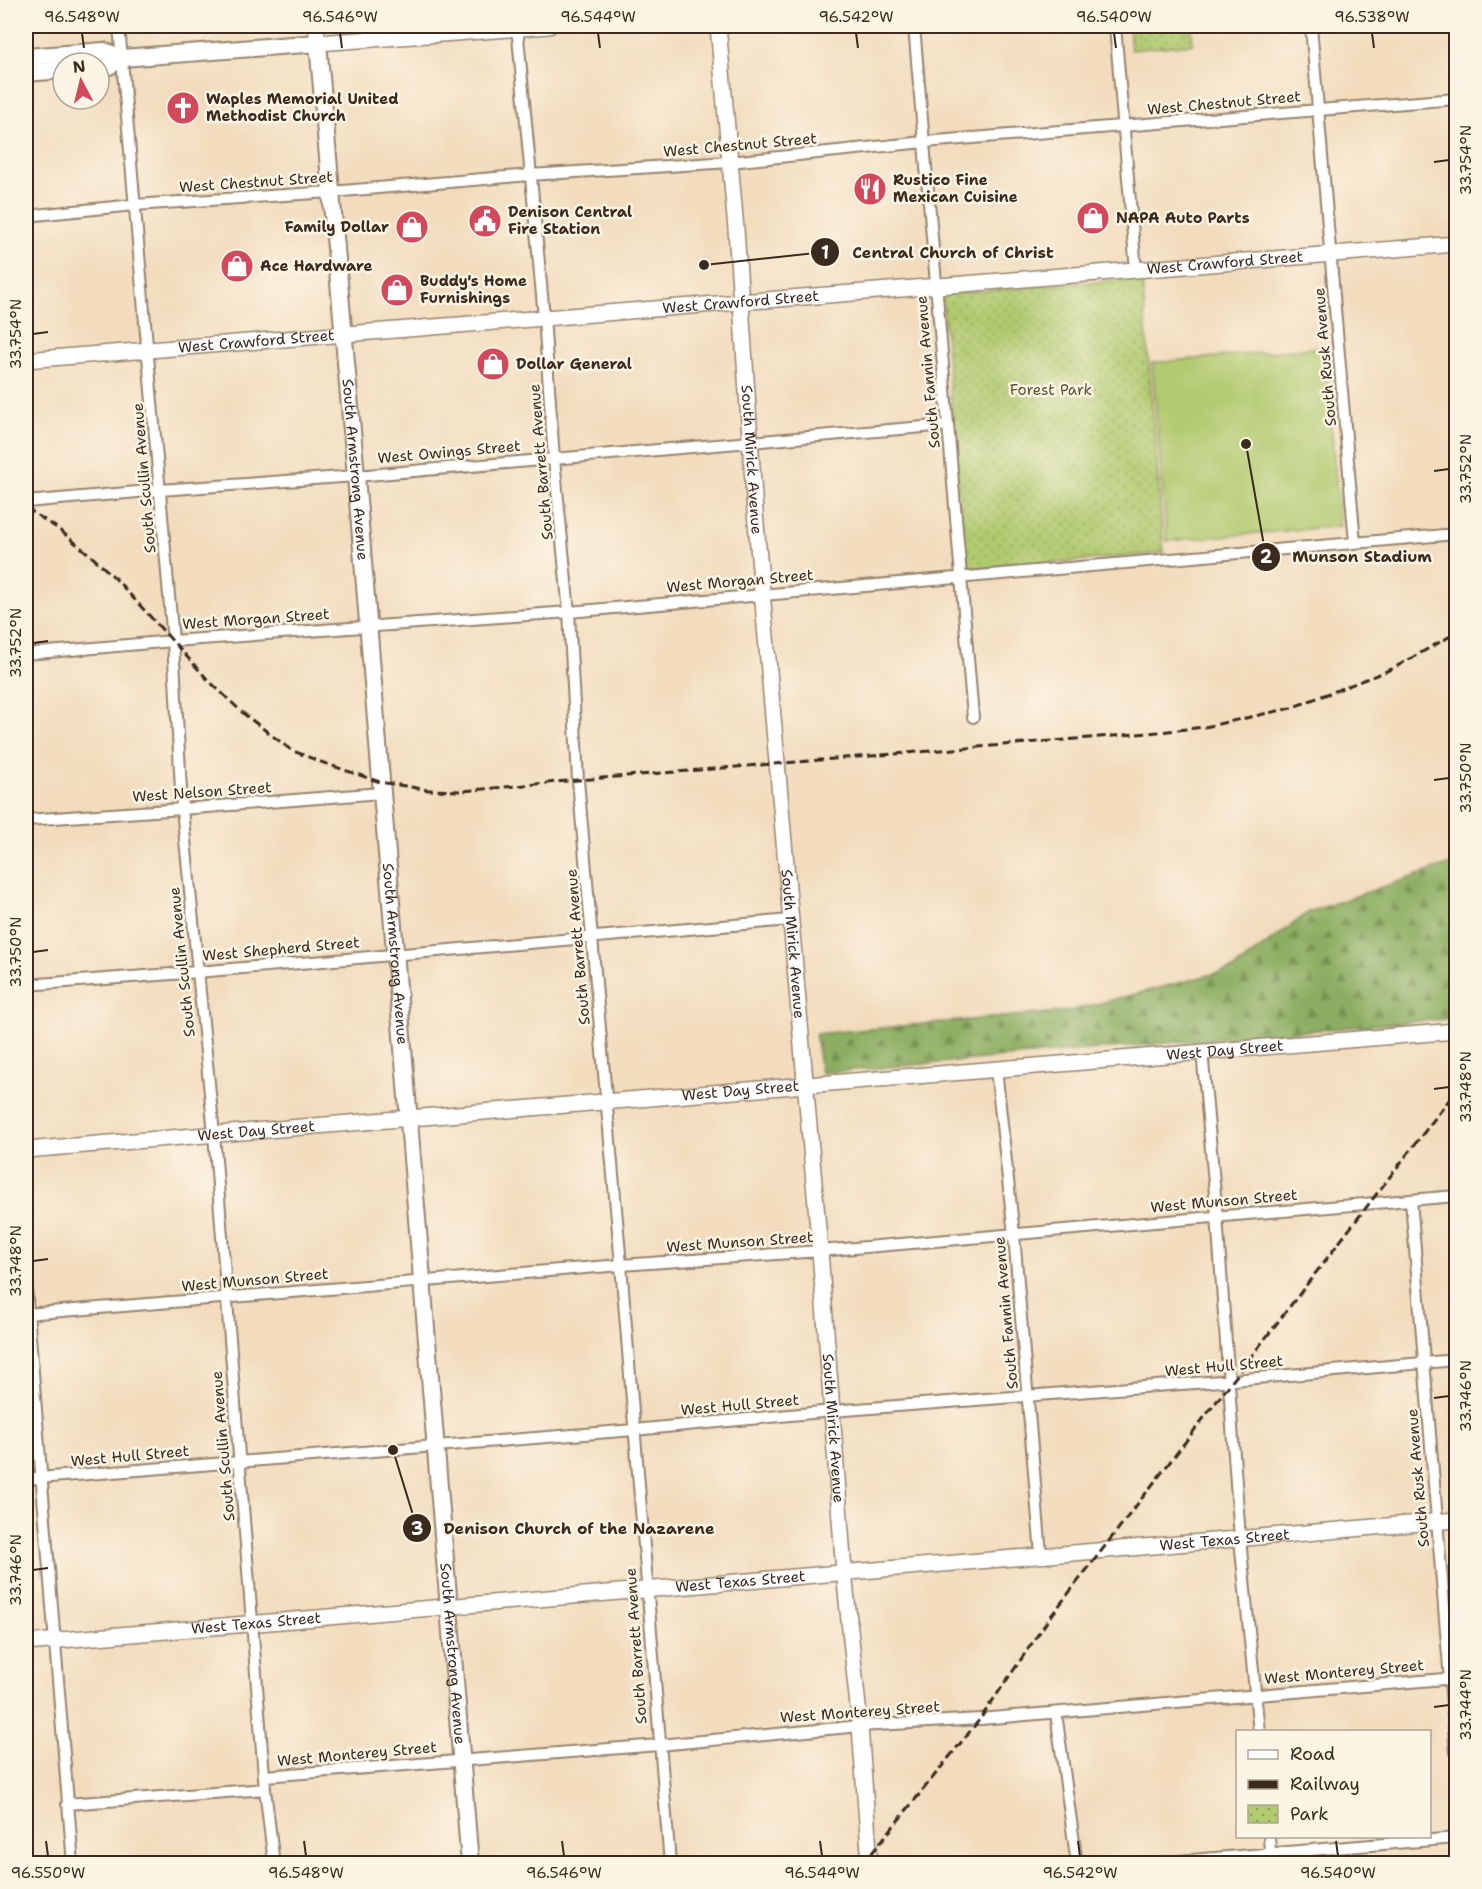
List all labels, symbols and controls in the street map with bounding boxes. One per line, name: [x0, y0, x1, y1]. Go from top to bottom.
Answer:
text: 96.548°W: [44, 7, 120, 27]
text: 96.546°W: [302, 7, 378, 27]
text: 96.544°W: [560, 7, 636, 27]
text: 96.542°W: [818, 7, 894, 27]
text: 96.540°W: [1076, 7, 1152, 27]
text: 96.538°W: [1334, 7, 1410, 27]
north arrow: [51, 51, 111, 111]
text: N: [72, 55, 87, 78]
street label: West Chestnut Street: [1146, 86, 1302, 120]
place label: Waples Memorial United Methodist Church: [206, 89, 399, 126]
church icon: Waples Memorial United Methodist Church: [165, 90, 201, 126]
text: 33.754°N: [1456, 125, 1476, 195]
street label: West Chestnut Street: [662, 128, 818, 162]
street label: West Chestnut Street: [178, 167, 334, 197]
place label: Rustico Fine Mexican Cuisine: [893, 170, 1018, 207]
restaurant icon: Rustico Fine Mexican Cuisine: [852, 171, 888, 207]
shop icon: NAPA Auto Parts: [1075, 200, 1111, 236]
place label: Denison Central Fire Station: [508, 202, 632, 239]
public building icon: Denison Central Fire Station: [467, 203, 503, 239]
place label: NAPA Auto Parts: [1116, 208, 1250, 228]
shop icon: Family Dollar: [394, 209, 430, 245]
place label: Family Dollar: [285, 217, 389, 237]
callout: Central Church of Christ: [810, 235, 1066, 269]
text: 1: [821, 241, 829, 265]
text: Central Church of Christ: [852, 242, 1054, 263]
street label: West Crawford Street: [1146, 246, 1304, 279]
shop icon: Ace Hardware: [219, 248, 255, 284]
place label: Ace Hardware: [260, 256, 373, 276]
place label: Buddy's Home Furnishings: [420, 271, 527, 308]
shop icon: Buddy's Home Furnishings: [379, 272, 415, 308]
street label: West Crawford Street: [662, 286, 820, 318]
street label: South Rusk Avenue: [1309, 287, 1341, 427]
street label: South Fannin Avenue: [911, 295, 945, 449]
text: 33.754°N: [6, 299, 26, 369]
street label: West Crawford Street: [177, 325, 335, 358]
shop icon: Dollar General: [475, 346, 511, 382]
place label: Dollar General: [516, 354, 632, 374]
street label: South Armstrong Avenue: [338, 378, 373, 561]
park label: Forest Park: [1010, 380, 1092, 400]
street label: South Barrett Avenue: [524, 383, 558, 541]
street label: South Mirick Avenue: [736, 384, 767, 535]
street label: South Scullin Avenue: [127, 402, 161, 554]
text: 33.752°N: [1456, 434, 1476, 504]
street label: West Owings Street: [377, 436, 521, 468]
callout: Munson Stadium: [1251, 540, 1444, 574]
text: 2: [1260, 545, 1273, 569]
text: Munson Stadium: [1292, 546, 1432, 567]
street label: West Morgan Street: [666, 565, 814, 597]
street label: West Morgan Street: [182, 604, 330, 634]
text: 33.752°N: [6, 608, 26, 678]
text: 33.750°N: [1456, 743, 1476, 813]
street label: West Nelson Street: [132, 777, 272, 807]
street label: South Armstrong Avenue: [378, 862, 413, 1045]
street label: South Barrett Avenue: [561, 868, 595, 1026]
street label: South Mirick Avenue: [776, 868, 810, 1019]
street label: South Scullin Avenue: [164, 886, 200, 1038]
text: 33.750°N: [6, 917, 26, 987]
street label: West Shepherd Street: [202, 932, 360, 966]
street label: West Day Street: [1165, 1035, 1284, 1065]
text: 33.748°N: [1456, 1051, 1476, 1123]
street label: West Day Street: [681, 1076, 800, 1105]
street label: West Day Street: [197, 1116, 316, 1146]
street label: West Munson Street: [1150, 1185, 1298, 1217]
text: 33.748°N: [6, 1225, 26, 1297]
street label: West Munson Street: [666, 1227, 814, 1257]
street label: South Fannin Avenue: [989, 1236, 1023, 1390]
street label: West Munson Street: [181, 1264, 329, 1296]
street label: West Hull Street: [1164, 1351, 1284, 1381]
street label: South Mirick Avenue: [818, 1353, 849, 1504]
text: 33.746°N: [1456, 1360, 1476, 1432]
street label: South Scullin Avenue: [206, 1370, 240, 1522]
street label: West Hull Street: [680, 1390, 800, 1420]
street label: South Rusk Avenue: [1402, 1408, 1434, 1548]
street label: West Hull Street: [70, 1441, 190, 1471]
callout: Denison Church of the Nazarene: [402, 1511, 727, 1545]
text: 3: [411, 1517, 423, 1541]
text: Denison Church of the Nazarene: [443, 1518, 715, 1539]
street label: West Texas Street: [1159, 1524, 1291, 1555]
text: 33.746°N: [6, 1534, 26, 1606]
street label: South Armstrong Avenue: [435, 1562, 470, 1745]
street label: West Texas Street: [674, 1566, 806, 1597]
street label: South Barrett Avenue: [621, 1567, 651, 1725]
street label: West Texas Street: [190, 1608, 322, 1639]
street label: West Monterey Street: [1263, 1655, 1425, 1689]
text: 33.744°N: [1456, 1669, 1476, 1741]
street label: West Monterey Street: [779, 1696, 941, 1728]
legend: [1236, 1730, 1431, 1838]
street label: West Monterey Street: [276, 1737, 438, 1771]
text: Road: [1290, 1742, 1335, 1766]
text: Railway: [1290, 1772, 1360, 1796]
text: Park: [1290, 1802, 1329, 1826]
text: 96.550°W: [11, 1863, 85, 1883]
text: 96.548°W: [268, 1863, 344, 1883]
text: 96.546°W: [526, 1863, 602, 1883]
text: 96.544°W: [784, 1863, 860, 1883]
text: 96.542°W: [1042, 1863, 1118, 1883]
text: 96.540°W: [1300, 1863, 1376, 1883]

